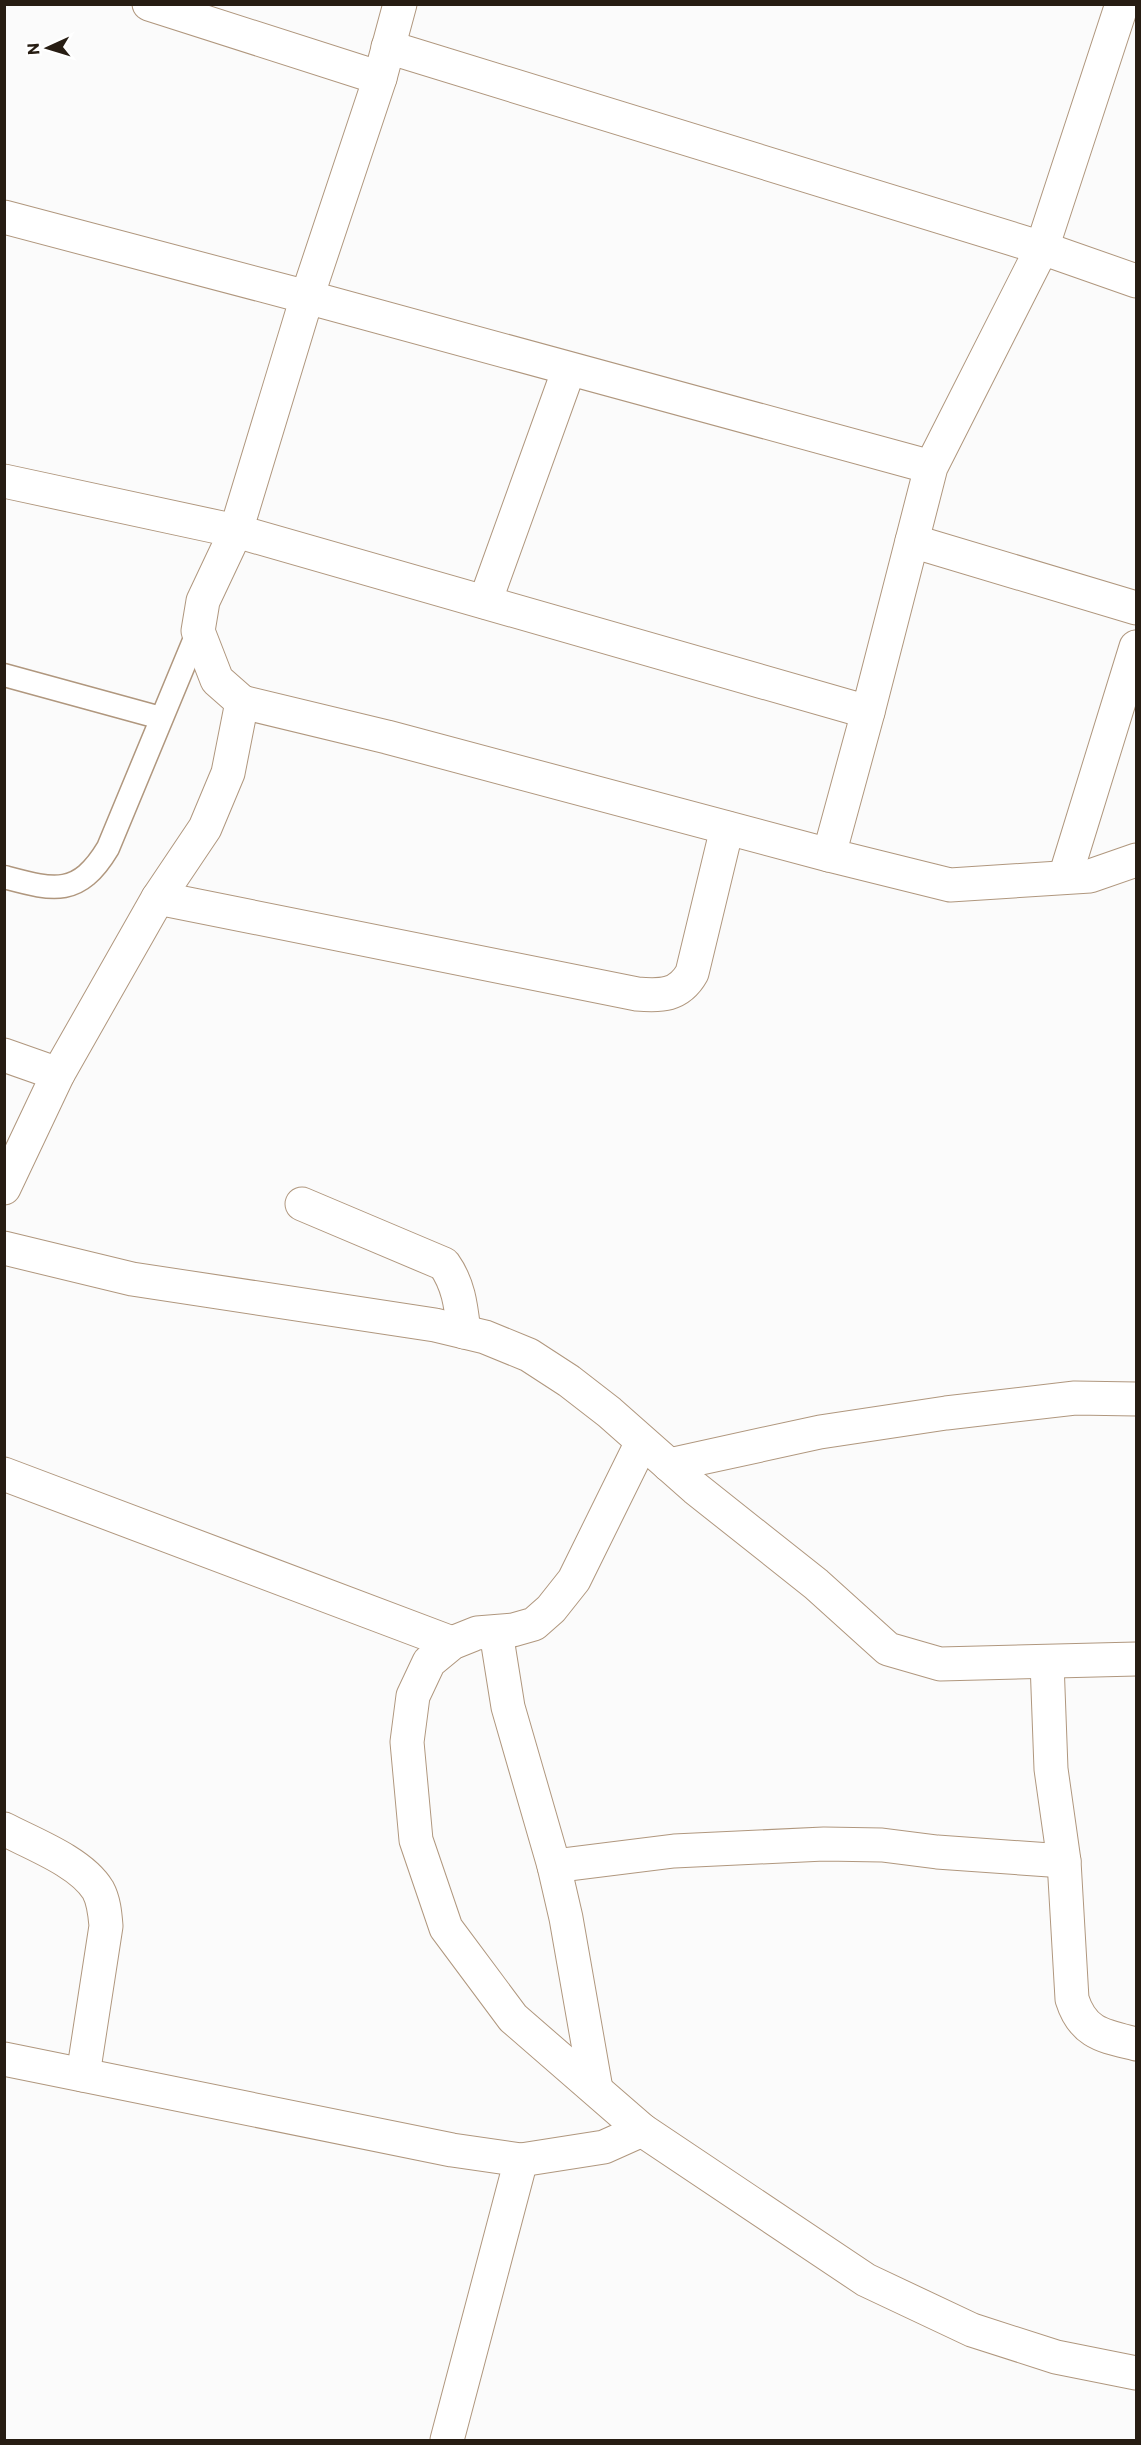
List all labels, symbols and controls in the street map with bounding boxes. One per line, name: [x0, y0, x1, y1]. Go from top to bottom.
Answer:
north arrow: [18, 18, 78, 78]
text: N: [23, 42, 42, 56]

